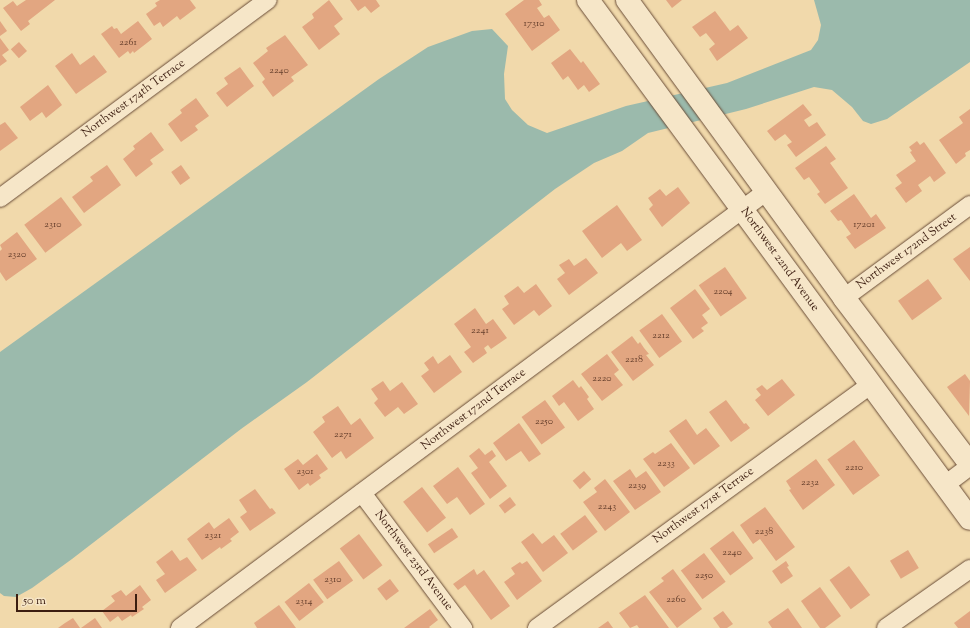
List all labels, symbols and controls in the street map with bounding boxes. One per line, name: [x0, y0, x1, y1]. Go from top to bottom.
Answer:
house number: 17310: [523, 18, 545, 30]
house number: 2261: [119, 37, 137, 49]
street label: Northwest 174th Terrace: [79, 57, 189, 141]
house number: 2240: [269, 65, 289, 77]
street label: Northwest 22nd Avenue: [737, 205, 821, 315]
street label: Northwest 172nd Street: [854, 211, 960, 293]
house number: 2310: [44, 219, 62, 231]
house number: 17201: [853, 219, 875, 231]
house number: 2320: [8, 249, 26, 261]
house number: 2204: [713, 286, 733, 298]
house number: 2241: [471, 325, 489, 337]
house number: 2212: [652, 330, 670, 342]
house number: 2218: [625, 354, 643, 366]
street label: Northwest 172nd Terrace: [419, 366, 529, 454]
house number: 2220: [592, 373, 612, 385]
house number: 2250: [535, 416, 553, 428]
house number: 2271: [334, 429, 352, 441]
house number: 2233: [657, 458, 675, 470]
house number: 2210: [845, 462, 863, 474]
street label: Northwest 171st Terrace: [651, 465, 757, 547]
house number: 2301: [296, 466, 314, 478]
house number: 2232: [801, 477, 819, 489]
house number: 2239: [628, 480, 646, 492]
house number: 2243: [598, 501, 616, 513]
street label: Northwest 23rd Avenue: [371, 508, 455, 614]
house number: 2238: [755, 526, 773, 538]
house number: 2321: [205, 530, 221, 542]
house number: 2240: [722, 547, 742, 559]
house number: 2250: [695, 570, 713, 582]
house number: 2310: [324, 574, 342, 586]
scale bar: [18, 586, 139, 612]
text: 50 m: [23, 592, 46, 610]
house number: 2260: [666, 594, 686, 606]
house number: 2314: [295, 596, 313, 608]

